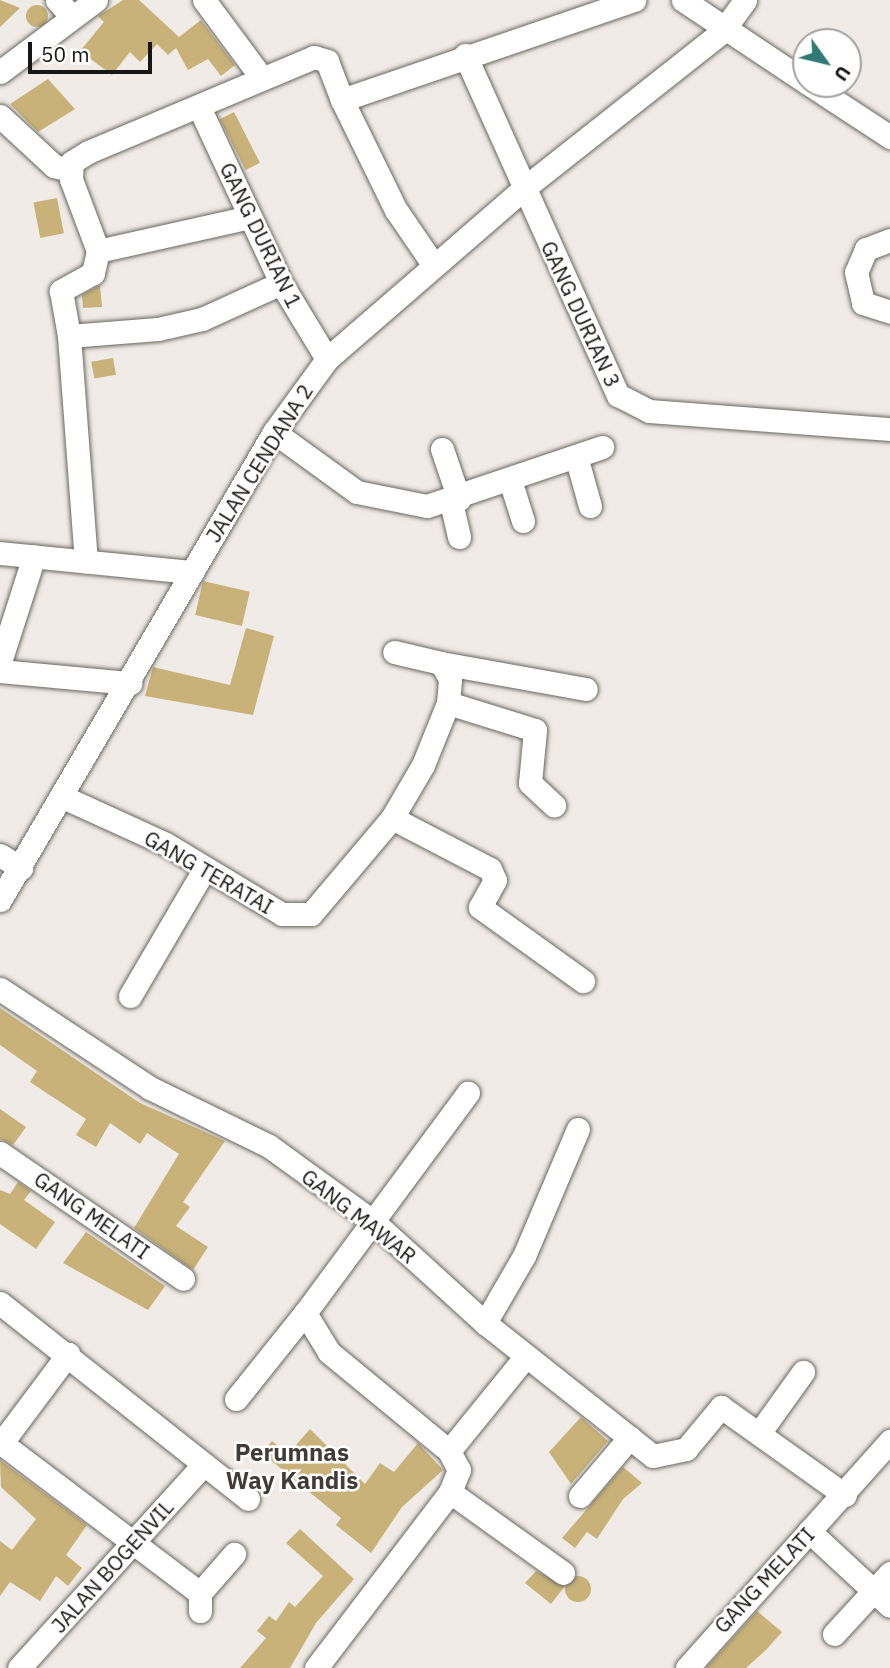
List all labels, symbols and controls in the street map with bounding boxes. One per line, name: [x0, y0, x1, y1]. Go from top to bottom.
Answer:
scale bar: [32, 28, 156, 72]
north arrow: [792, 28, 862, 98]
text: 50 m: [41, 40, 90, 68]
text: U: [829, 61, 856, 86]
street label: GANG DURIAN 1: [215, 158, 307, 312]
street label: GANG DURIAN 3: [536, 237, 626, 391]
street label: JALAN CENDANA 2: [200, 379, 318, 547]
street label: GANG TERATAI: [140, 825, 278, 919]
street label: GANG MAWAR: [297, 1163, 421, 1269]
street label: GANG MELATI: [29, 1166, 155, 1264]
district label: Perumnas Way Kandis: [226, 1439, 358, 1495]
street label: JALAN BOGENVIL: [46, 1494, 178, 1638]
street label: GANG MELATI: [709, 1522, 819, 1638]

